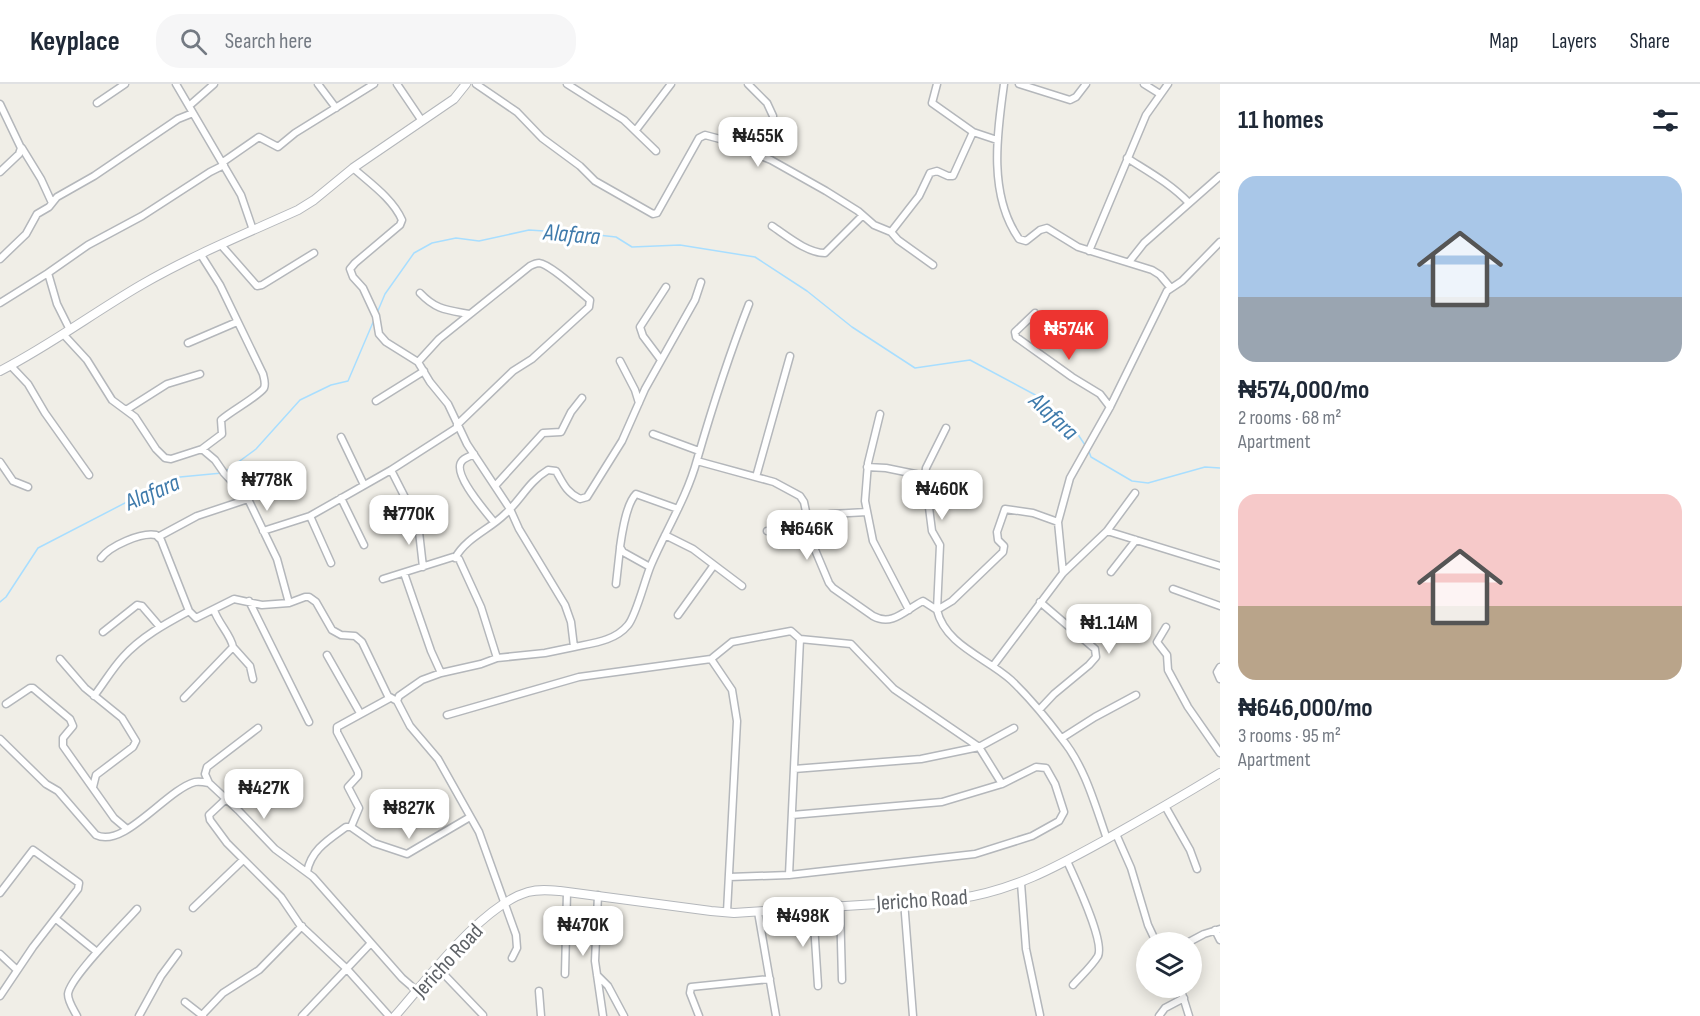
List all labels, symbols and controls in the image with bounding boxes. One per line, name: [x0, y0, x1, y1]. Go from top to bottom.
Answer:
search box: [156, 14, 576, 68]
text: Keyplace: [30, 25, 120, 58]
icon: search: [177, 25, 210, 58]
text: Search here: [225, 28, 312, 55]
text: Map: [1489, 29, 1518, 54]
text: Layers: [1551, 29, 1597, 54]
text: Share: [1630, 29, 1670, 54]
icon: filters: [1649, 104, 1682, 137]
text: 11 homes: [1238, 105, 1324, 136]
pin: ₦455K: [716, 117, 800, 168]
text: ₦455K: [732, 124, 784, 148]
icon: home: [1406, 215, 1514, 323]
water label: Alafara: [541, 217, 602, 251]
pin: ₦574K: [1027, 310, 1111, 361]
text: ₦574K: [1044, 317, 1094, 341]
text: ₦574,000/mo: [1238, 375, 1369, 406]
water label: Alafara: [1022, 386, 1084, 446]
text: 2 rooms · 68 m²: [1238, 406, 1342, 430]
text: Apartment: [1238, 430, 1311, 454]
pin: ₦778K: [225, 461, 309, 512]
water label: Alafara: [120, 468, 184, 517]
text: ₦778K: [241, 468, 293, 492]
pin: ₦460K: [900, 470, 984, 521]
text: ₦460K: [916, 477, 968, 501]
pin: ₦770K: [367, 495, 451, 546]
text: ₦770K: [383, 502, 435, 526]
pin: ₦646K: [765, 510, 849, 561]
text: ₦646K: [781, 517, 833, 541]
icon: home: [1406, 533, 1514, 641]
pin: ₦1.14M: [1060, 604, 1158, 655]
text: ₦1.14M: [1080, 611, 1138, 635]
text: ₦646,000/mo: [1238, 693, 1373, 724]
text: 3 rooms · 95 m²: [1238, 724, 1341, 748]
text: Apartment: [1238, 748, 1311, 772]
pin: ₦427K: [222, 769, 306, 820]
text: ₦427K: [238, 776, 290, 800]
pin: ₦827K: [367, 789, 451, 840]
text: ₦827K: [383, 796, 435, 820]
street label: Jericho Road: [875, 884, 969, 917]
pin: ₦498K: [761, 897, 845, 948]
text: ₦498K: [777, 904, 829, 928]
pin: ₦470K: [541, 906, 625, 957]
text: ₦470K: [557, 913, 609, 937]
street label: Jericho Road: [406, 918, 489, 1004]
map controls: [1136, 932, 1202, 998]
button: layers: [1136, 932, 1202, 998]

